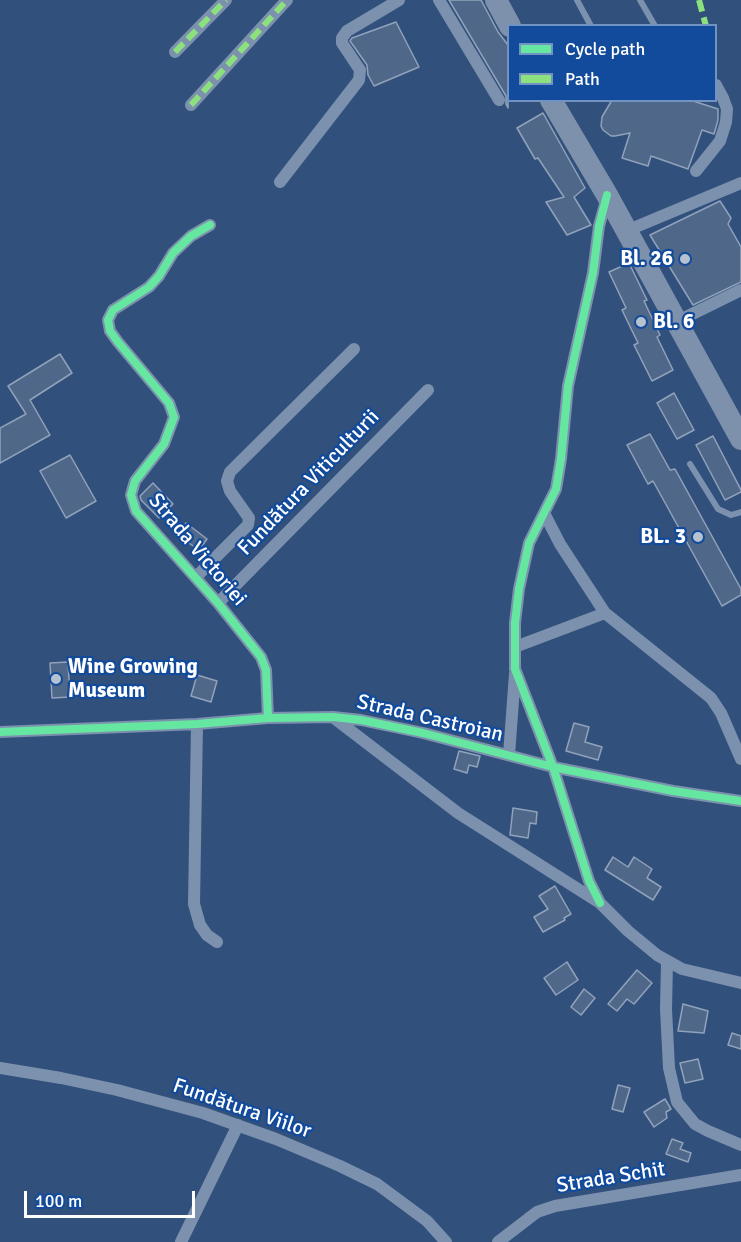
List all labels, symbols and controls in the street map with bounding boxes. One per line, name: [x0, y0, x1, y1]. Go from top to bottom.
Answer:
legend: [507, 24, 717, 102]
text: Cycle path: [565, 38, 645, 60]
text: Path: [565, 68, 600, 90]
place label: Bl. 26: [620, 246, 673, 272]
marker: Bl. 26: [678, 252, 692, 266]
place label: Bl. 6: [653, 309, 694, 335]
marker: Bl. 6: [634, 315, 648, 329]
street label: Fundătura Viticulturii: [233, 405, 385, 561]
street label: Strada Victoriei: [143, 489, 251, 611]
place label: BL. 3: [640, 524, 686, 550]
marker: BL. 3: [691, 530, 705, 544]
place label: Wine Growing Museum: [68, 654, 198, 704]
marker: Wine Growing Museum: [49, 672, 63, 686]
street label: Strada Castroian: [354, 690, 506, 748]
street label: Fundătura Viilor: [170, 1074, 314, 1144]
street label: Strada Schit: [555, 1157, 667, 1199]
scale bar: [27, 1179, 198, 1217]
text: 100 m: [35, 1190, 82, 1212]

